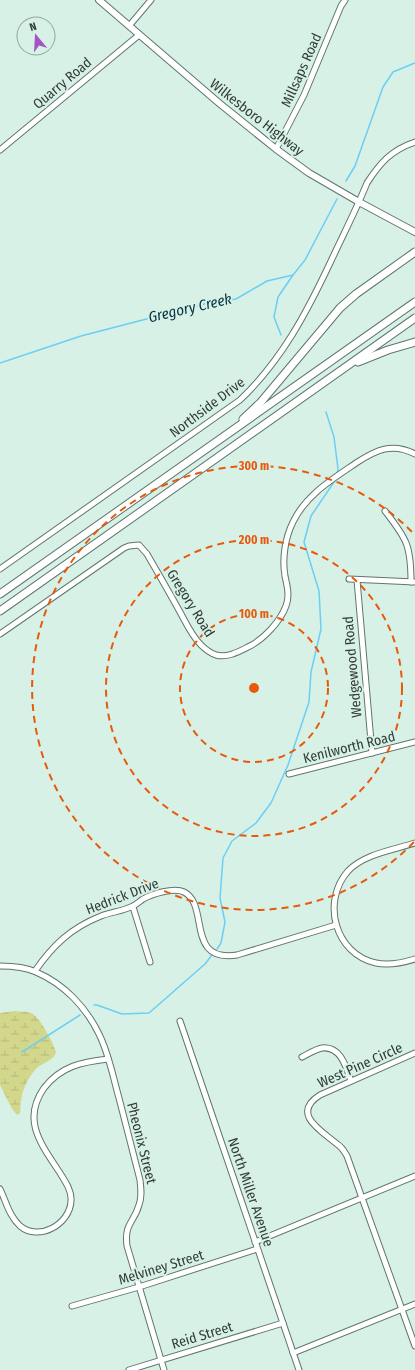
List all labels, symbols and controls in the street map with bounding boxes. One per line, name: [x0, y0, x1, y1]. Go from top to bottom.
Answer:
north arrow: [16, 16, 56, 56]
text: N: [28, 20, 38, 34]
street label: Millsaps Road: [278, 30, 325, 110]
street label: Quarry Road: [30, 54, 95, 113]
street label: Wilkesboro Highway: [206, 75, 308, 160]
water label: Gregory Creek: [147, 290, 234, 326]
street label: Northside Drive: [166, 374, 248, 441]
text: 300 m: [238, 459, 269, 473]
text: 200 m: [238, 533, 269, 547]
street label: Gregory Road: [163, 566, 218, 640]
text: 100 m: [239, 607, 269, 621]
street label: Wedgewood Road: [340, 616, 365, 718]
centre of rings: [247, 681, 261, 695]
street label: Kenilworth Road: [301, 728, 397, 767]
street label: Hedrick Drive: [83, 875, 161, 918]
street label: West Pine Circle: [315, 1039, 405, 1092]
street label: Pheonix Street: [123, 1101, 160, 1186]
street label: North Miller Avenue: [224, 1136, 277, 1249]
street label: Melviney Street: [116, 1246, 206, 1289]
street label: Reid Street: [169, 1318, 235, 1353]

